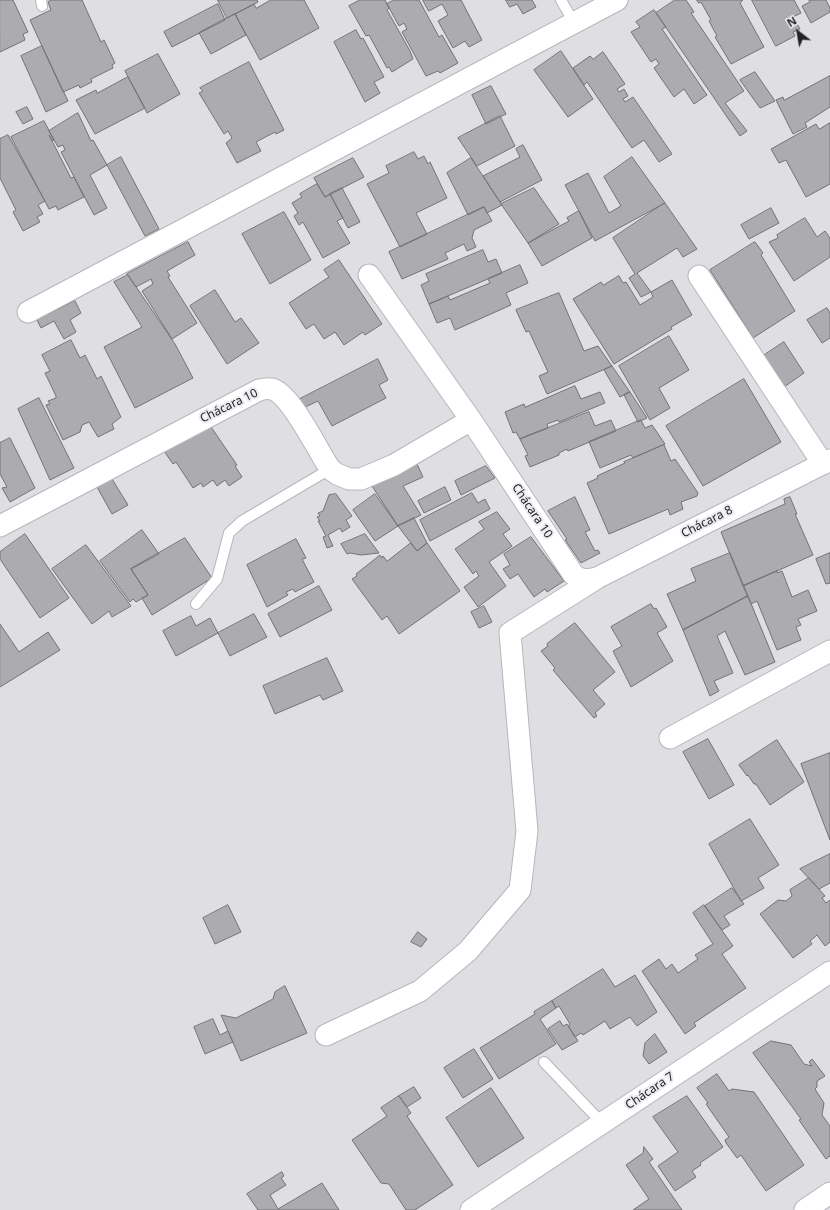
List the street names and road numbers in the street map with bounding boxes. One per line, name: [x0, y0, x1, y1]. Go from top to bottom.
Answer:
street label: Chácara 10: [198, 386, 260, 426]
street label: Chácara 10: [509, 481, 555, 541]
street label: Chácara 8: [679, 503, 735, 541]
street label: Chácara 7: [623, 1069, 677, 1113]

